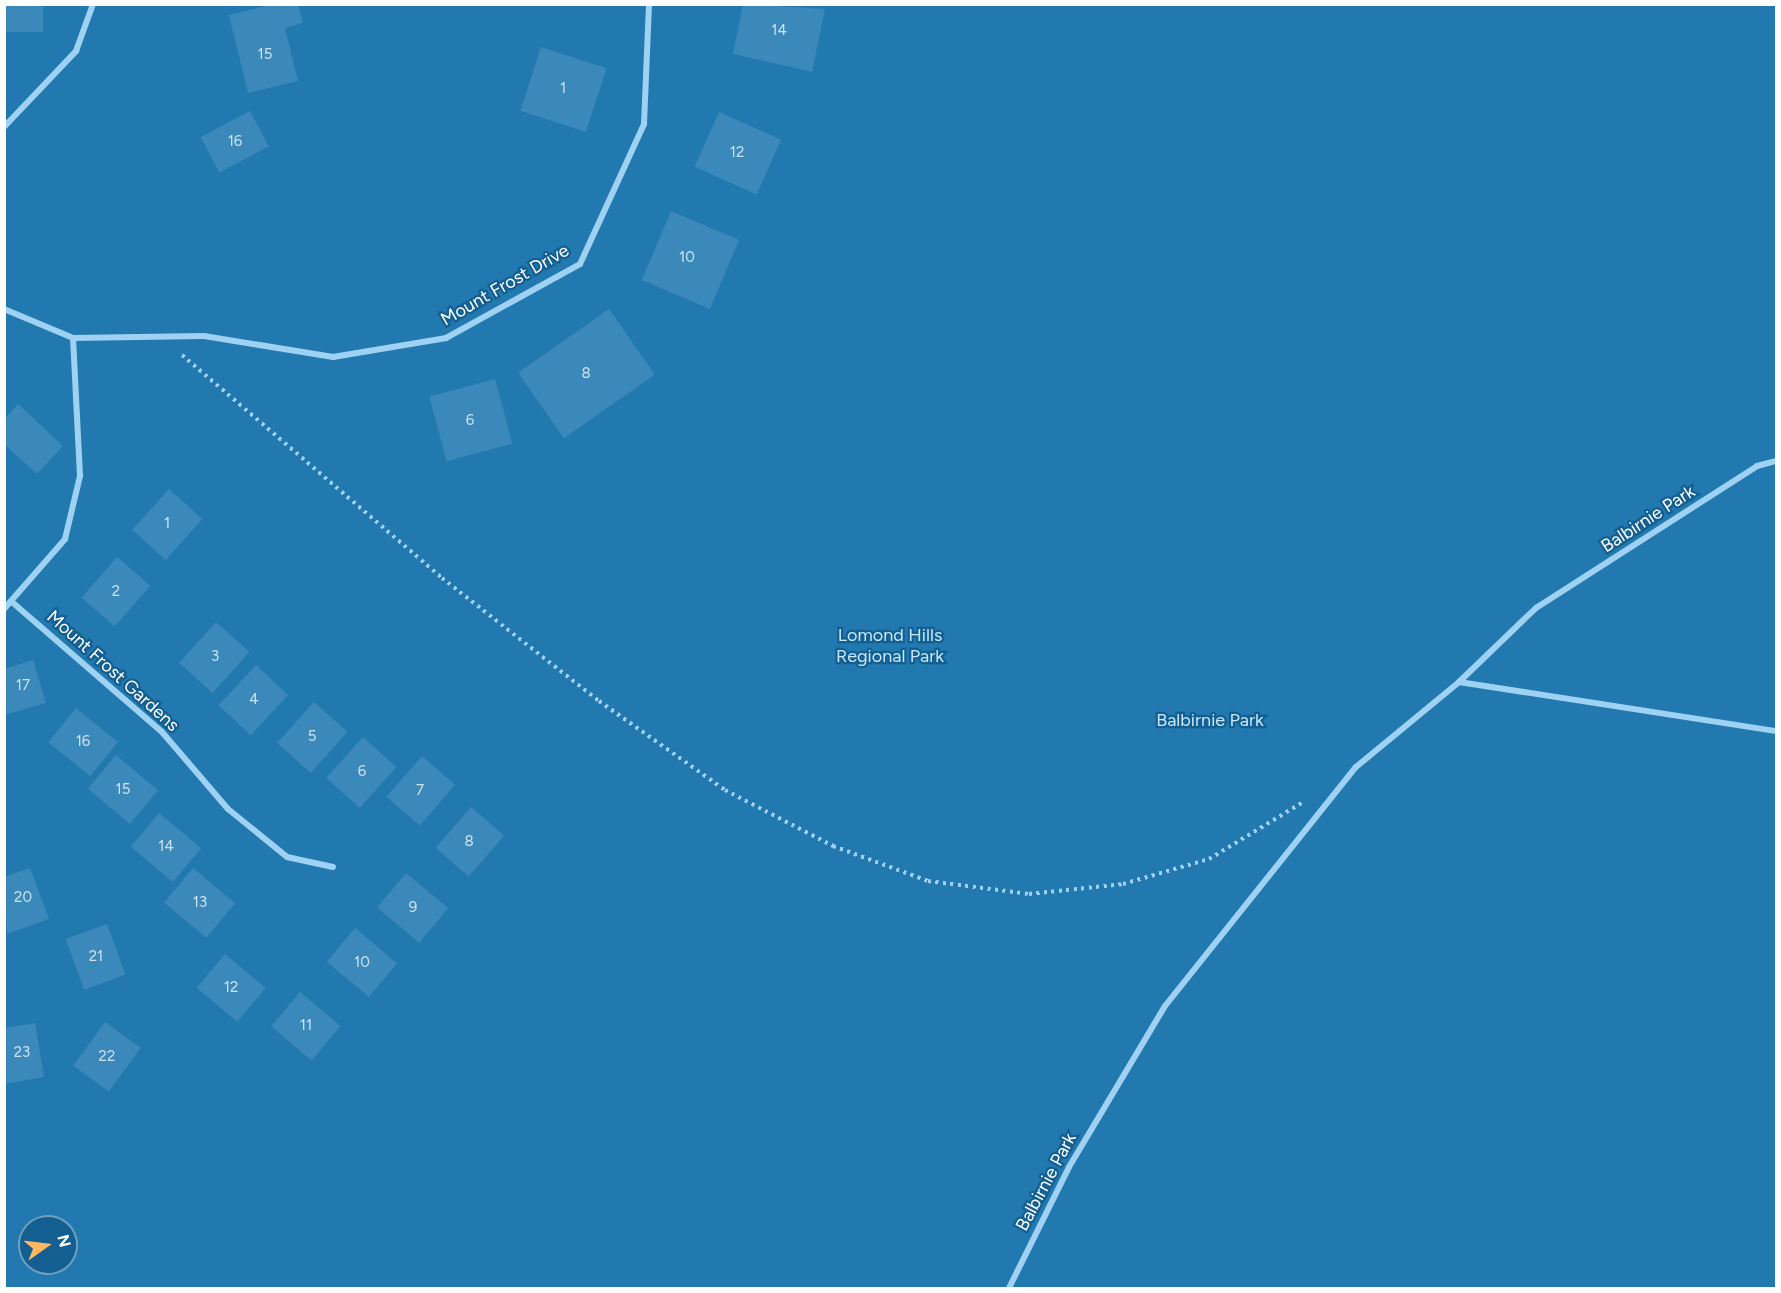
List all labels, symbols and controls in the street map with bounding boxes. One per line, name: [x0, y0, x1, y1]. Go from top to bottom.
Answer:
house number: 14: [771, 22, 787, 40]
house number: 15: [258, 46, 272, 64]
house number: 1: [560, 80, 566, 98]
house number: 16: [228, 133, 242, 151]
house number: 12: [730, 144, 744, 162]
street label: Mount Frost Drive: [437, 240, 573, 330]
house number: 10: [679, 249, 695, 267]
house number: 8: [581, 365, 591, 383]
house number: 6: [466, 412, 474, 430]
street label: Balbirnie Park: [1597, 481, 1699, 557]
house number: 1: [164, 515, 170, 533]
house number: 2: [112, 583, 120, 601]
street label: Mount Frost Gardens: [42, 606, 184, 736]
park label: Lomond Hills Regional Park: [836, 625, 944, 668]
house number: 3: [211, 648, 219, 666]
house number: 17: [16, 677, 30, 695]
house number: 4: [249, 691, 259, 709]
park label: Balbirnie Park: [1156, 709, 1264, 731]
house number: 5: [308, 728, 316, 746]
house number: 16: [76, 733, 90, 751]
house number: 6: [358, 763, 366, 781]
house number: 15: [116, 781, 130, 799]
house number: 7: [416, 782, 424, 800]
house number: 8: [464, 833, 474, 851]
house number: 14: [158, 838, 174, 856]
house number: 20: [14, 889, 32, 907]
house number: 13: [193, 894, 207, 912]
house number: 9: [409, 899, 417, 917]
house number: 21: [89, 948, 103, 966]
house number: 10: [354, 954, 370, 972]
house number: 12: [224, 979, 238, 997]
house number: 11: [300, 1017, 312, 1035]
house number: 23: [14, 1044, 30, 1062]
house number: 22: [99, 1048, 115, 1066]
street label: Balbirnie Park: [1011, 1129, 1081, 1235]
north arrow: [18, 1215, 78, 1275]
text: N: [53, 1233, 75, 1249]

